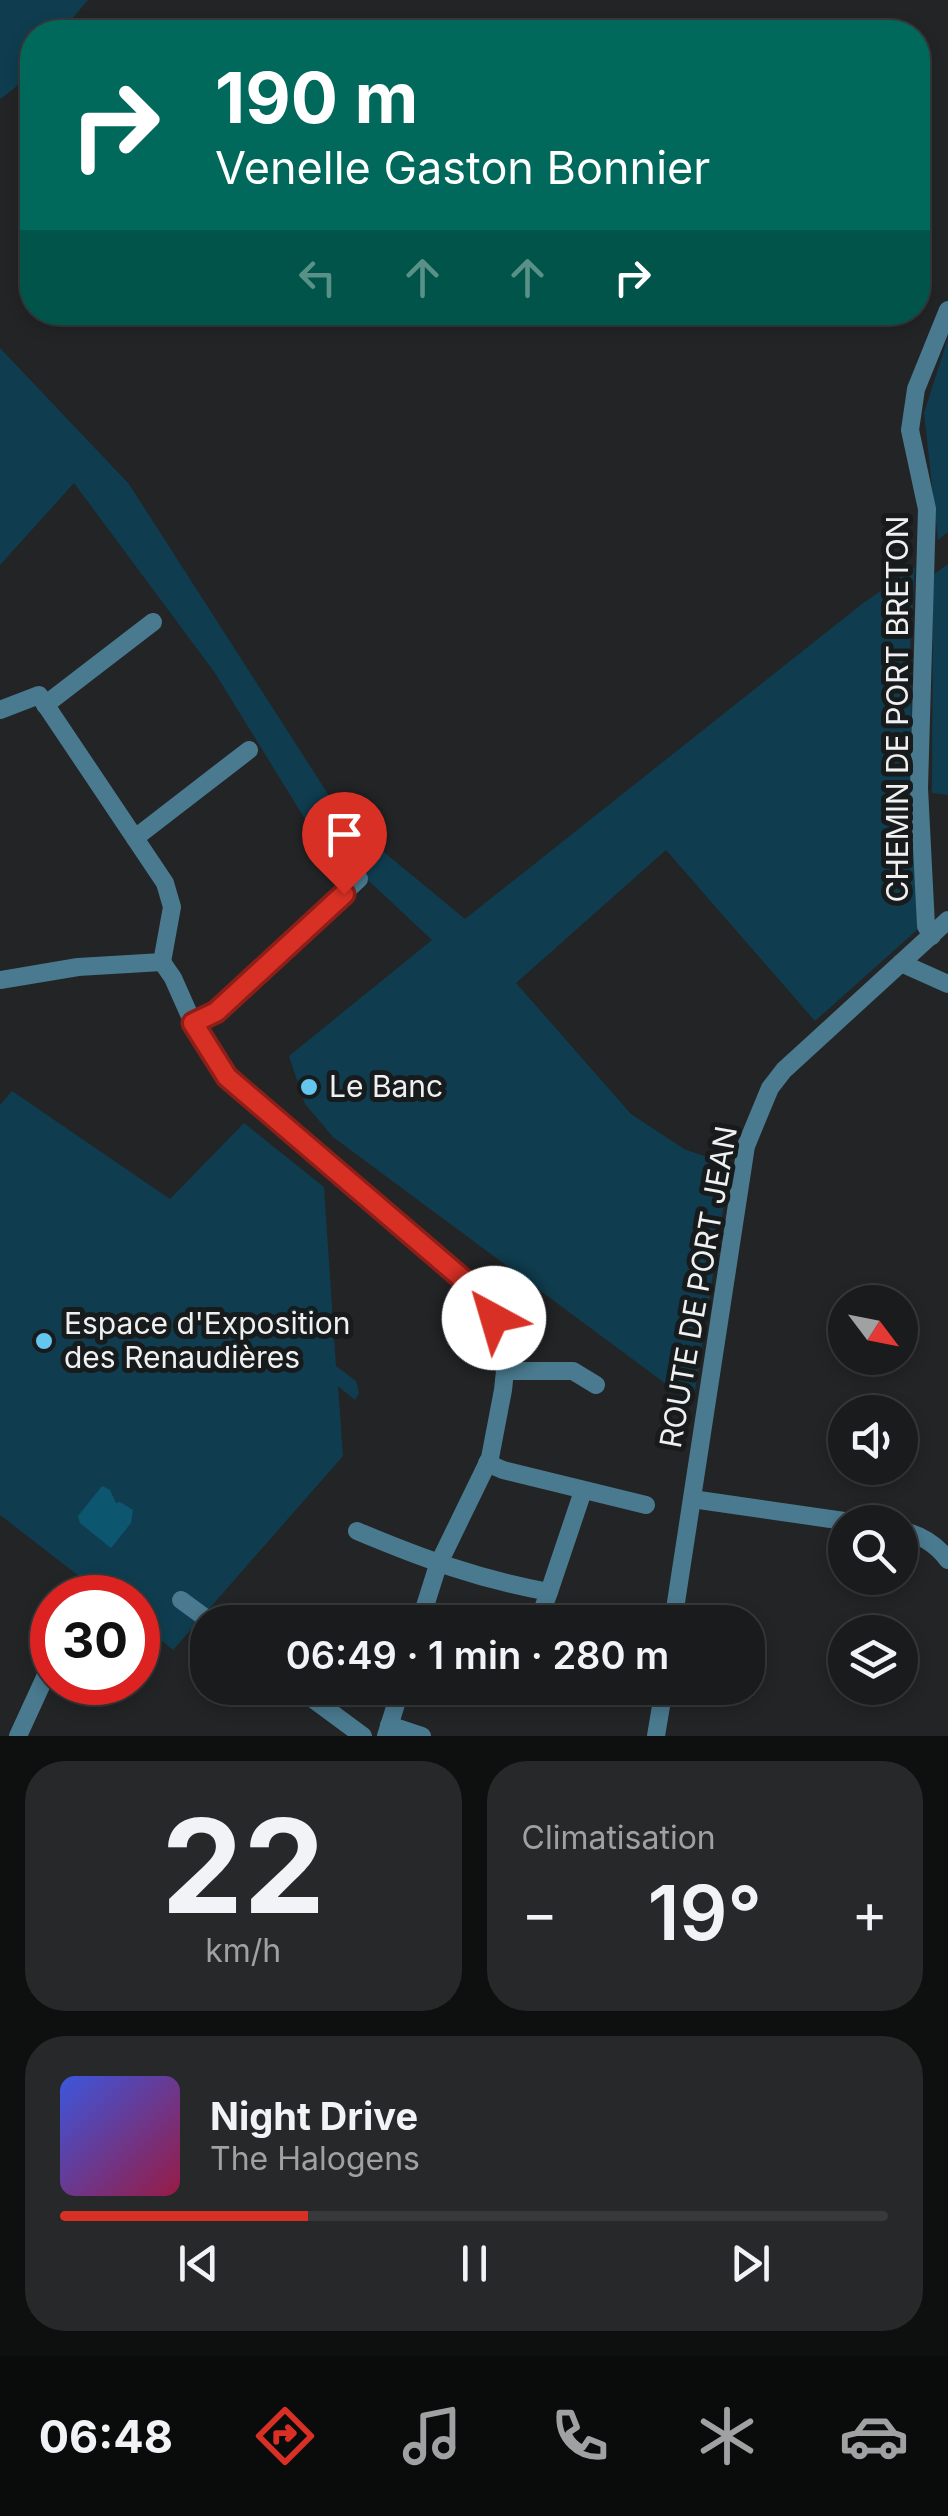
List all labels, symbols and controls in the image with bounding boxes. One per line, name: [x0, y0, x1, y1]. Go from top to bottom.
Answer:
text: 190 m: [215, 55, 418, 140]
icon: right: [50, 60, 180, 190]
text: Venelle Gaston Bonnier: [215, 140, 710, 195]
icon: left: [290, 250, 345, 305]
icon: ahead: [395, 250, 450, 305]
icon: ahead: [500, 250, 555, 305]
icon: right: [605, 250, 660, 305]
street label: CHEMIN DE PORT BRETON: [879, 516, 915, 902]
pin: [302, 792, 387, 895]
icon: arrive: [317, 807, 372, 862]
place label: Le Banc: [329, 1068, 443, 1104]
marker: Le Banc: [298, 1076, 320, 1098]
street label: ROUTE DE PORT JEAN: [652, 1123, 744, 1451]
position arrow: [442, 1266, 546, 1370]
north arrow: [828, 1285, 918, 1375]
map controls: [828, 1285, 918, 1705]
place label: Espace d'Exposition des Renaudières: [64, 1305, 350, 1375]
marker: Espace d'Exposition des Renaudières: [33, 1330, 55, 1352]
button: sound: [828, 1395, 918, 1485]
button: search: [828, 1505, 918, 1595]
speed limit sign: 30: [30, 1575, 160, 1705]
button: layers: [828, 1615, 918, 1705]
text: 06:49 · 1 min · 280 m: [286, 1632, 669, 1678]
text: 22: [161, 1787, 325, 1944]
text: Climatisation: [522, 1818, 716, 1857]
text: 19°: [648, 1867, 762, 1958]
text: −: [522, 1880, 558, 1946]
text: +: [852, 1880, 888, 1946]
text: km/h: [205, 1931, 281, 1970]
text: Night Drive: [210, 2093, 418, 2139]
text: The Halogens: [210, 2139, 420, 2178]
icon: previous: [171, 2236, 226, 2291]
icon: pause: [447, 2236, 502, 2291]
icon: next: [723, 2236, 778, 2291]
icon: directions: [250, 2401, 320, 2471]
icon: music: [397, 2401, 467, 2471]
icon: phone: [545, 2401, 615, 2471]
icon: climate: [692, 2401, 762, 2471]
icon: car: [839, 2401, 909, 2471]
text: 06:48: [39, 2409, 173, 2464]

